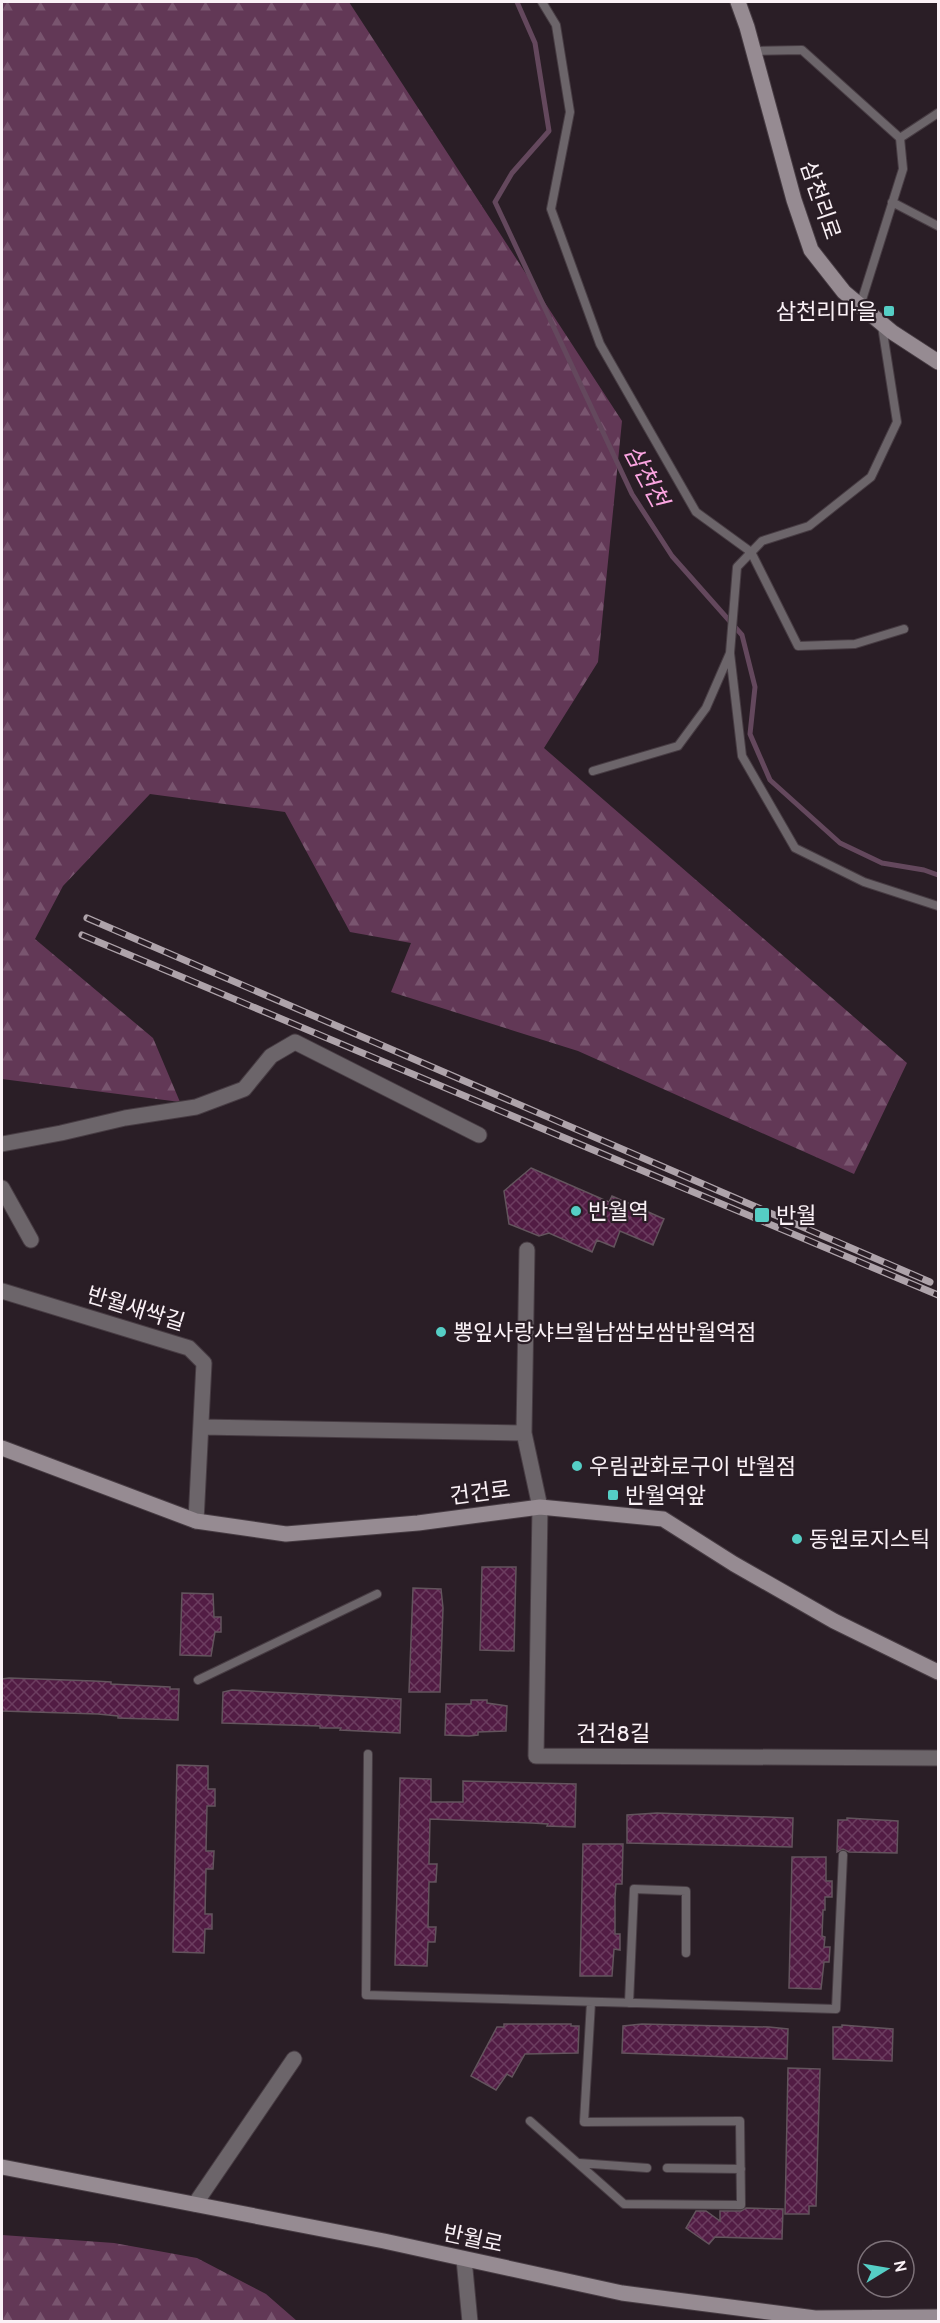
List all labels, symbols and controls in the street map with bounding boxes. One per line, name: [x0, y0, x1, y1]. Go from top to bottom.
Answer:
street label: 삼천리로: [795, 157, 846, 243]
place label: 삼천리마을: [776, 298, 877, 325]
marker: 삼천리마을: [882, 304, 896, 318]
water label: 삼천천: [618, 440, 676, 514]
place label: 반월역: [588, 1198, 649, 1225]
place label: 반월: [776, 1202, 816, 1229]
marker: 반월역: [569, 1204, 583, 1218]
marker: 반월: [753, 1206, 771, 1224]
street label: 반월새싹길: [84, 1281, 188, 1336]
place label: 뽕잎사랑샤브월남쌈보쌈반월역점: [453, 1319, 757, 1346]
marker: 뽕잎사랑샤브월남쌈보쌈반월역점: [434, 1325, 448, 1339]
place label: 우림관화로구이 반월점: [589, 1453, 796, 1480]
marker: 우림관화로구이 반월점: [570, 1459, 584, 1473]
street label: 건건로: [448, 1475, 512, 1510]
place label: 반월역앞: [625, 1482, 706, 1509]
marker: 반월역앞: [606, 1488, 620, 1502]
place label: 동원로지스틱: [809, 1526, 930, 1553]
marker: 동원로지스틱: [790, 1532, 804, 1546]
street label: 건건8길: [576, 1720, 650, 1747]
street label: 반월로: [440, 2219, 505, 2258]
north arrow: [856, 2239, 916, 2299]
text: N: [890, 2259, 911, 2274]

